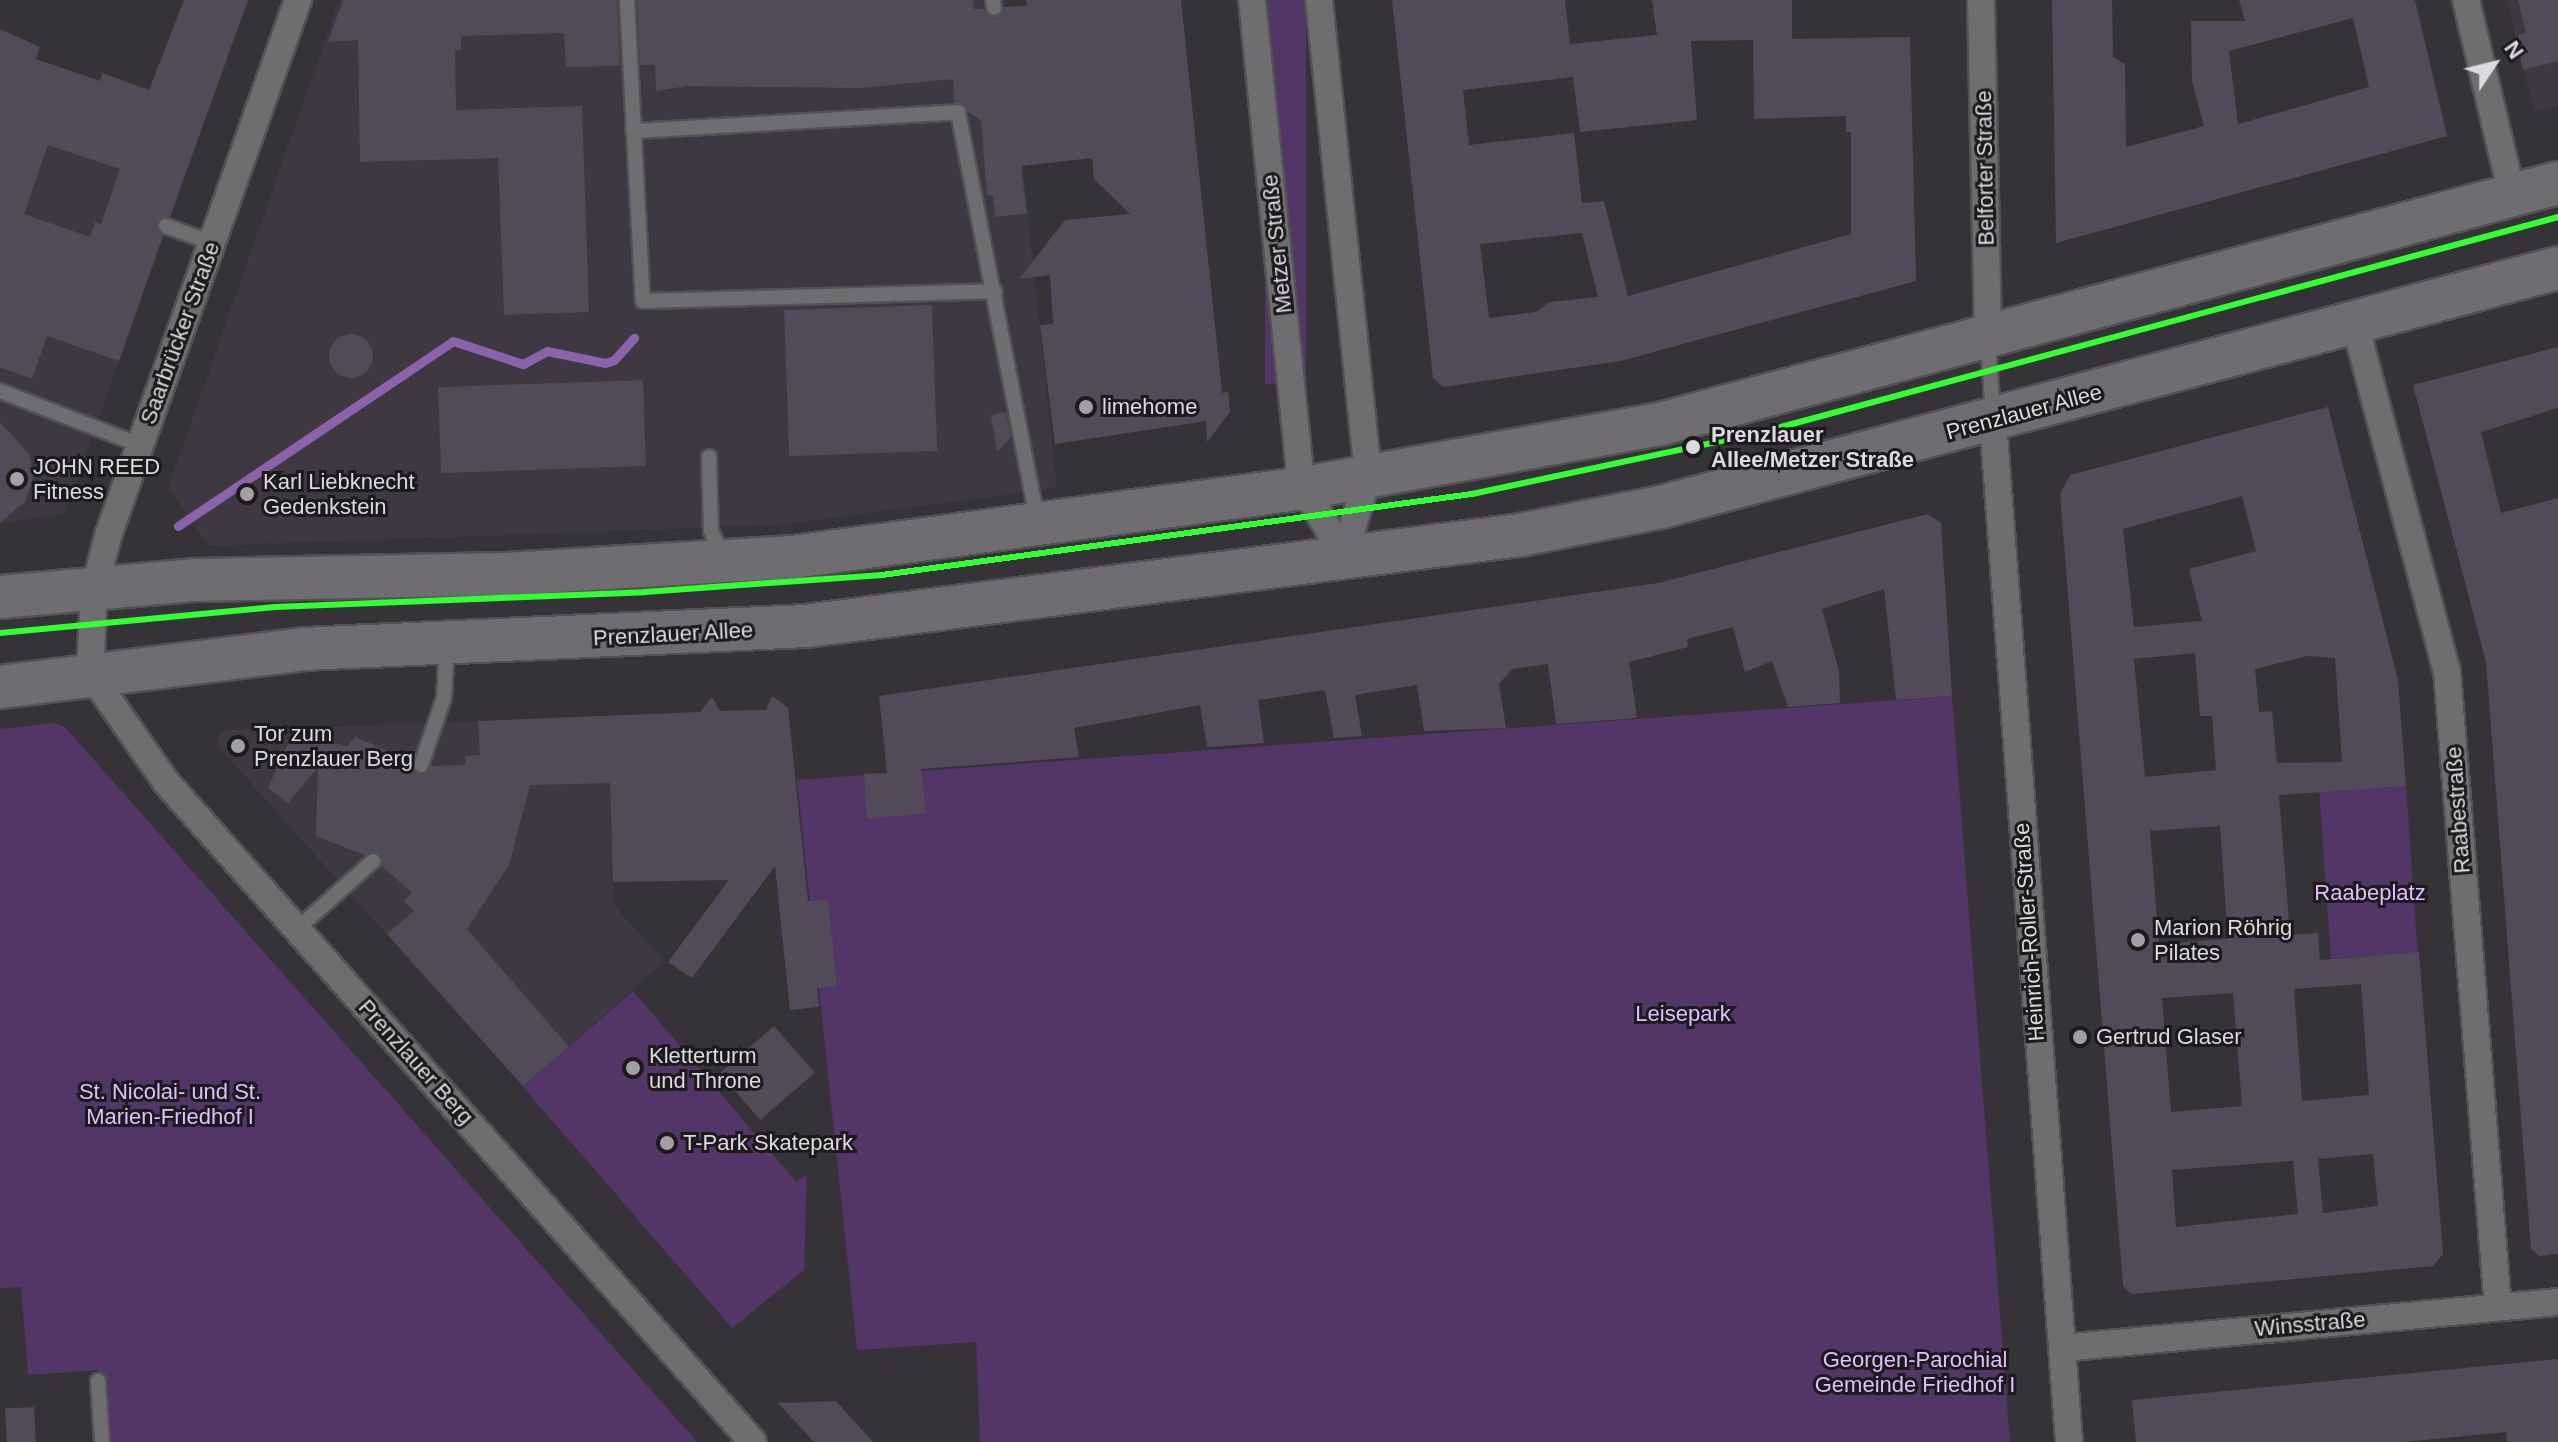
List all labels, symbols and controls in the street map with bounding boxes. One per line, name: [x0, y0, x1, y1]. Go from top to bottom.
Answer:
north arrow: [2454, 24, 2534, 104]
text: N: [2499, 36, 2529, 64]
street label: Belforter Straße: [1970, 90, 2000, 246]
street label: Metzer Straße: [1257, 173, 1297, 315]
street label: Saarbrücker Straße: [135, 238, 225, 428]
street label: Prenzlauer Allee: [1943, 378, 2105, 446]
place label: limehome: [1102, 394, 1197, 420]
marker: limehome: [1077, 398, 1095, 416]
place label: Prenzlauer Allee/Metzer Straße: [1711, 421, 1914, 472]
marker: Prenzlauer Allee/Metzer Straße: [1682, 436, 1704, 458]
place label: JOHN REED Fitness: [33, 453, 160, 504]
place label: Karl Liebknecht Gedenkstein: [263, 468, 415, 520]
marker: JOHN REED Fitness: [8, 470, 26, 488]
marker: Karl Liebknecht Gedenkstein: [238, 485, 256, 503]
street label: Prenzlauer Allee: [592, 617, 754, 651]
place label: Tor zum Prenzlauer Berg: [254, 720, 413, 772]
marker: Tor zum Prenzlauer Berg: [229, 737, 247, 755]
street label: Raabestraße: [2440, 746, 2476, 874]
street label: Heinrich-Roller-Straße: [2008, 822, 2050, 1042]
park label: Raabeplatz: [2314, 880, 2426, 906]
place label: Marion Röhrig Pilates: [2154, 914, 2292, 966]
marker: Marion Röhrig Pilates: [2129, 931, 2147, 949]
street label: Prenzlauer Berg: [353, 994, 479, 1130]
park label: Leisepark: [1635, 1001, 1731, 1027]
place label: Gertrud Glaser: [2096, 1024, 2241, 1050]
marker: Gertrud Glaser: [2071, 1028, 2089, 1046]
place label: Kletterturm und Throne: [649, 1042, 762, 1094]
marker: Kletterturm und Throne: [624, 1059, 642, 1077]
park label: St. Nicolai- und St. Marien-Friedhof I: [79, 1078, 261, 1130]
place label: T-Park Skatepark: [683, 1130, 853, 1156]
marker: T-Park Skatepark: [658, 1134, 676, 1152]
street label: Winsstraße: [2253, 1306, 2367, 1342]
park label: Georgen-Parochial Gemeinde Friedhof I: [1815, 1346, 2015, 1398]

